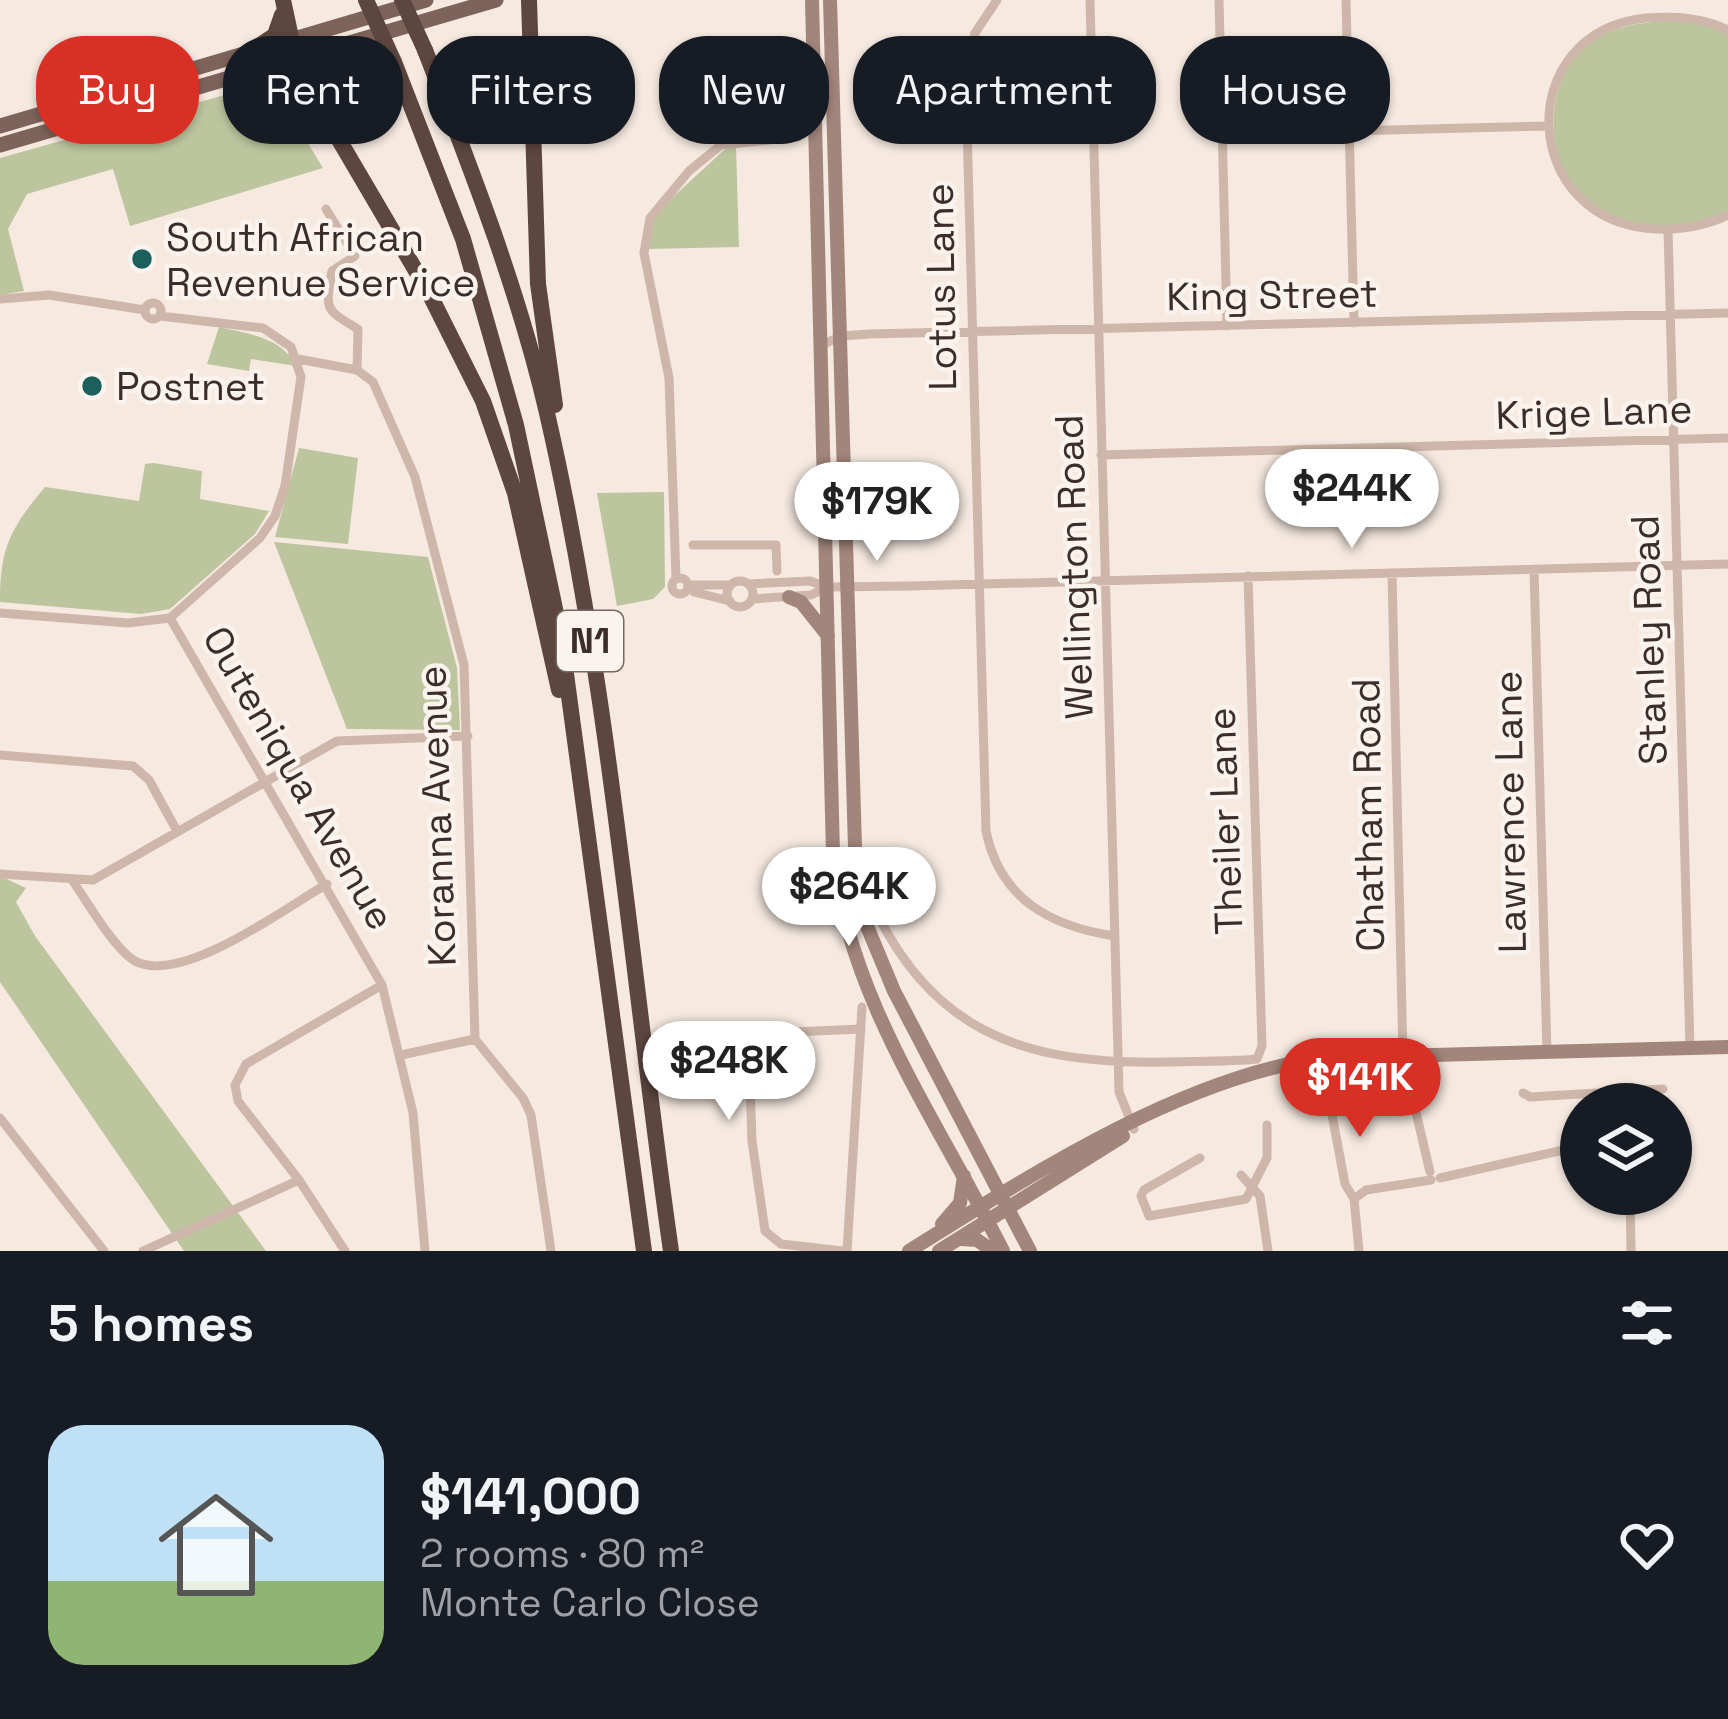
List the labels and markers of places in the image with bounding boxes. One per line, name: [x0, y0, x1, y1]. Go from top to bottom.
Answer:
place label: South African Revenue Service: [166, 213, 475, 307]
marker: South African Revenue Service: [129, 246, 155, 272]
place label: Postnet: [116, 362, 265, 411]
marker: Postnet: [79, 373, 105, 399]
pin: $244K: [1268, 449, 1436, 551]
pin: $179K: [793, 462, 961, 564]
pin: $264K: [765, 847, 933, 949]
pin: $248K: [645, 1021, 813, 1123]
pin: $141K: [1276, 1038, 1444, 1140]

